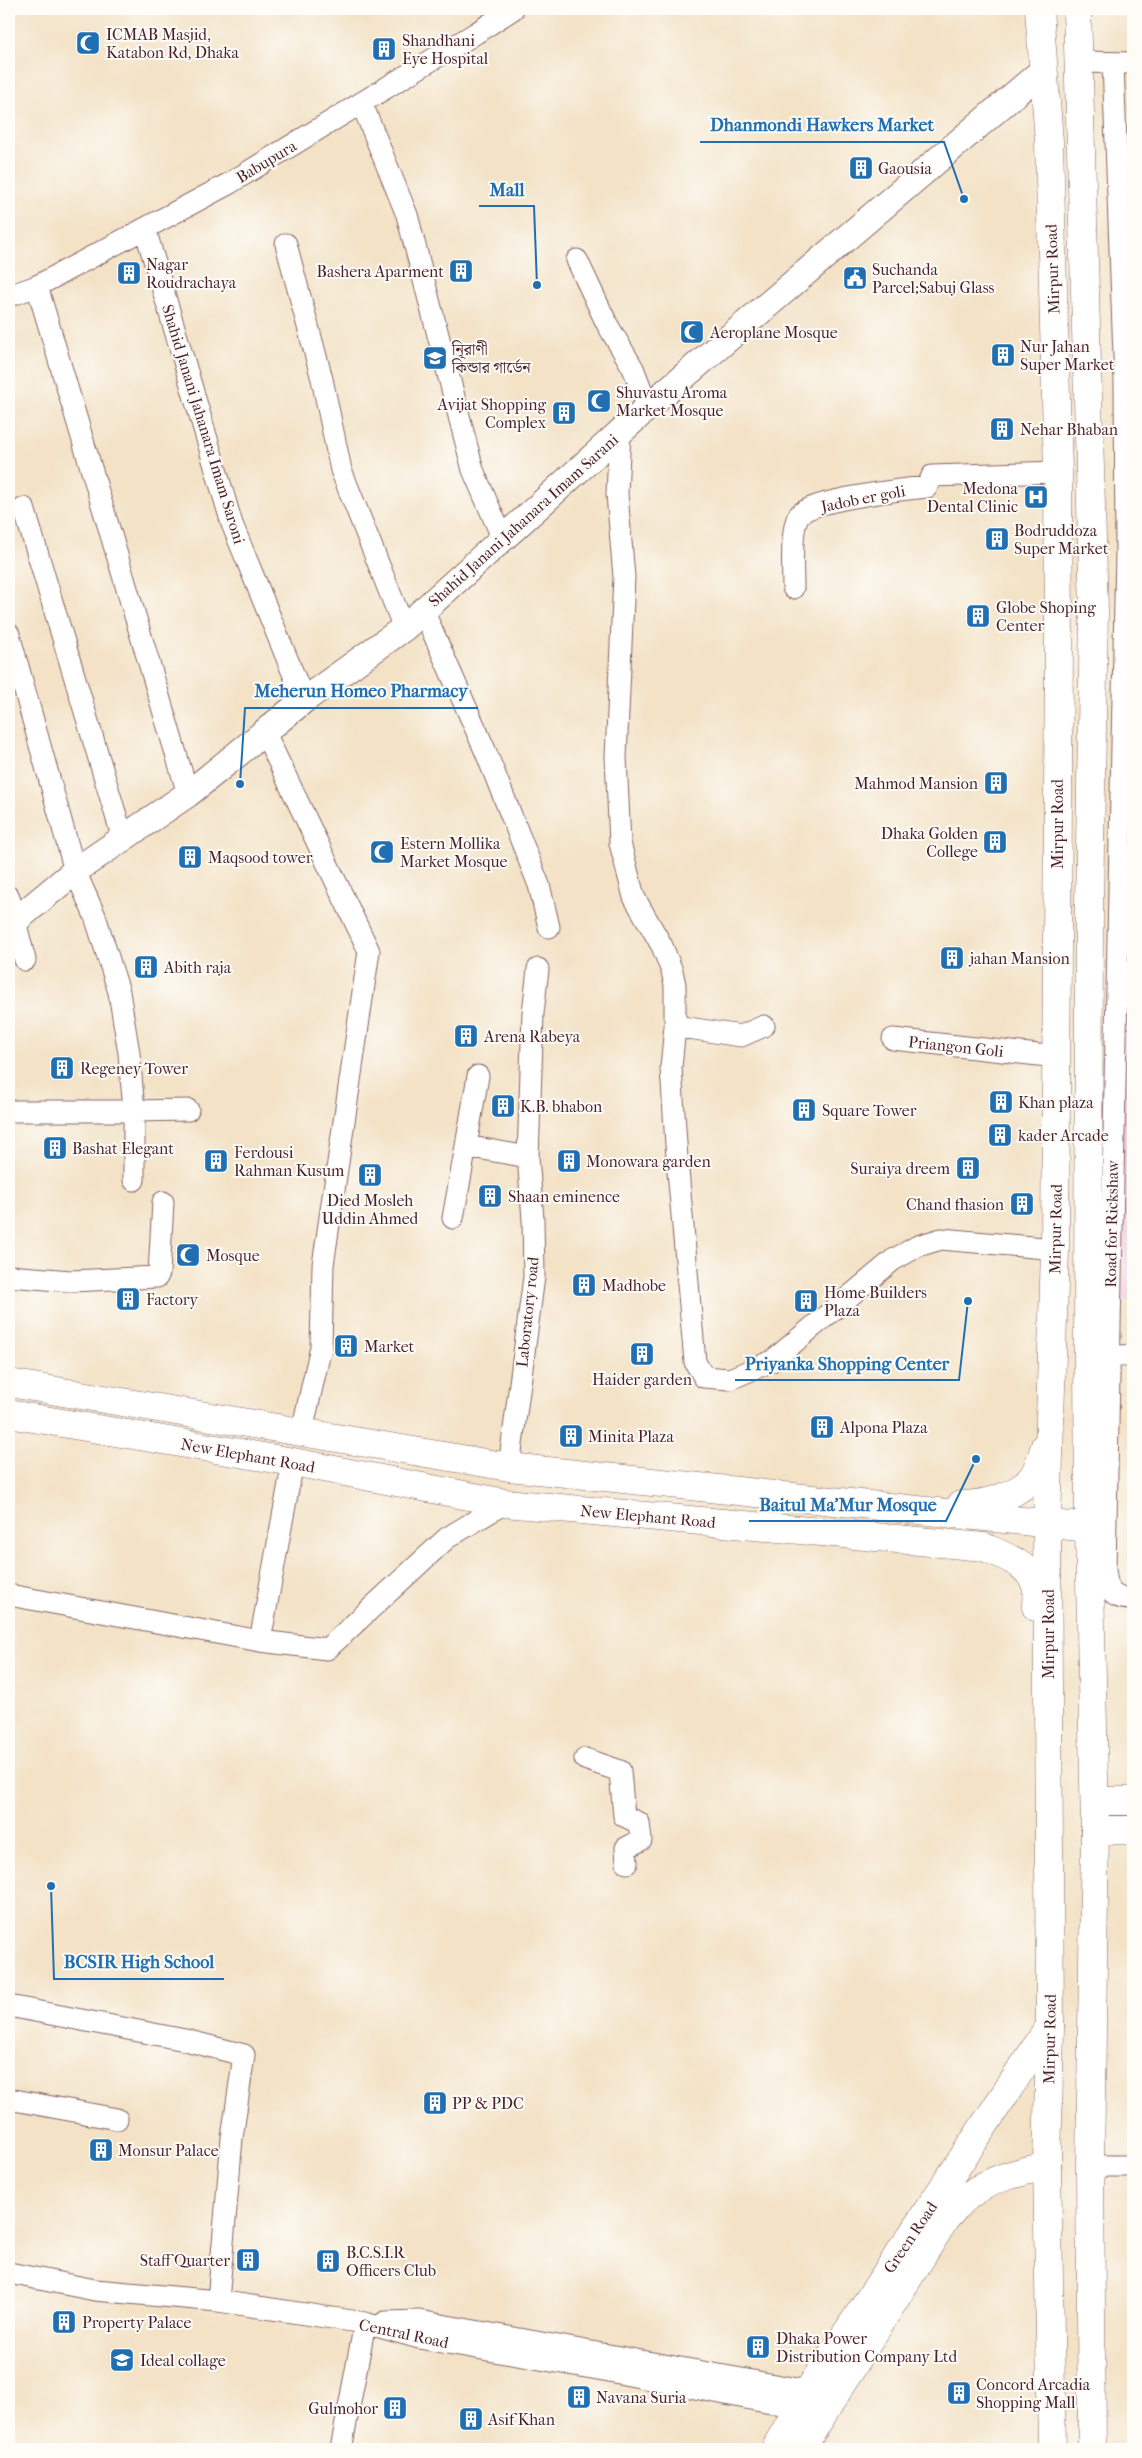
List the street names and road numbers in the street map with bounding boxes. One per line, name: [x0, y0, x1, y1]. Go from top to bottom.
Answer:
street label: Babupura: [233, 136, 300, 187]
street label: Mirpur Road: [1041, 223, 1064, 314]
street label: Shahid Janani Jahanara Imam Saroni: [158, 302, 249, 546]
street label: Shahid Janani Jahanara Imam Sarani: [424, 430, 622, 611]
street label: Jadob er goli: [817, 481, 907, 516]
street label: Mirpur Road: [1048, 779, 1067, 869]
street label: Priangon Goli: [907, 1032, 1005, 1061]
street label: Road for Rickshaw: [1101, 1159, 1122, 1288]
street label: Mirpur Road: [1045, 1184, 1066, 1274]
street label: Laboratory road: [512, 1256, 543, 1368]
street label: New Elephant Road: [179, 1434, 317, 1477]
street label: New Elephant Road: [579, 1501, 717, 1532]
street label: Mirpur Road: [1039, 1589, 1058, 1679]
street label: Mirpur Road: [1039, 1994, 1060, 2084]
street label: Green Road: [880, 2198, 941, 2277]
street label: Central Road: [357, 2315, 451, 2352]

